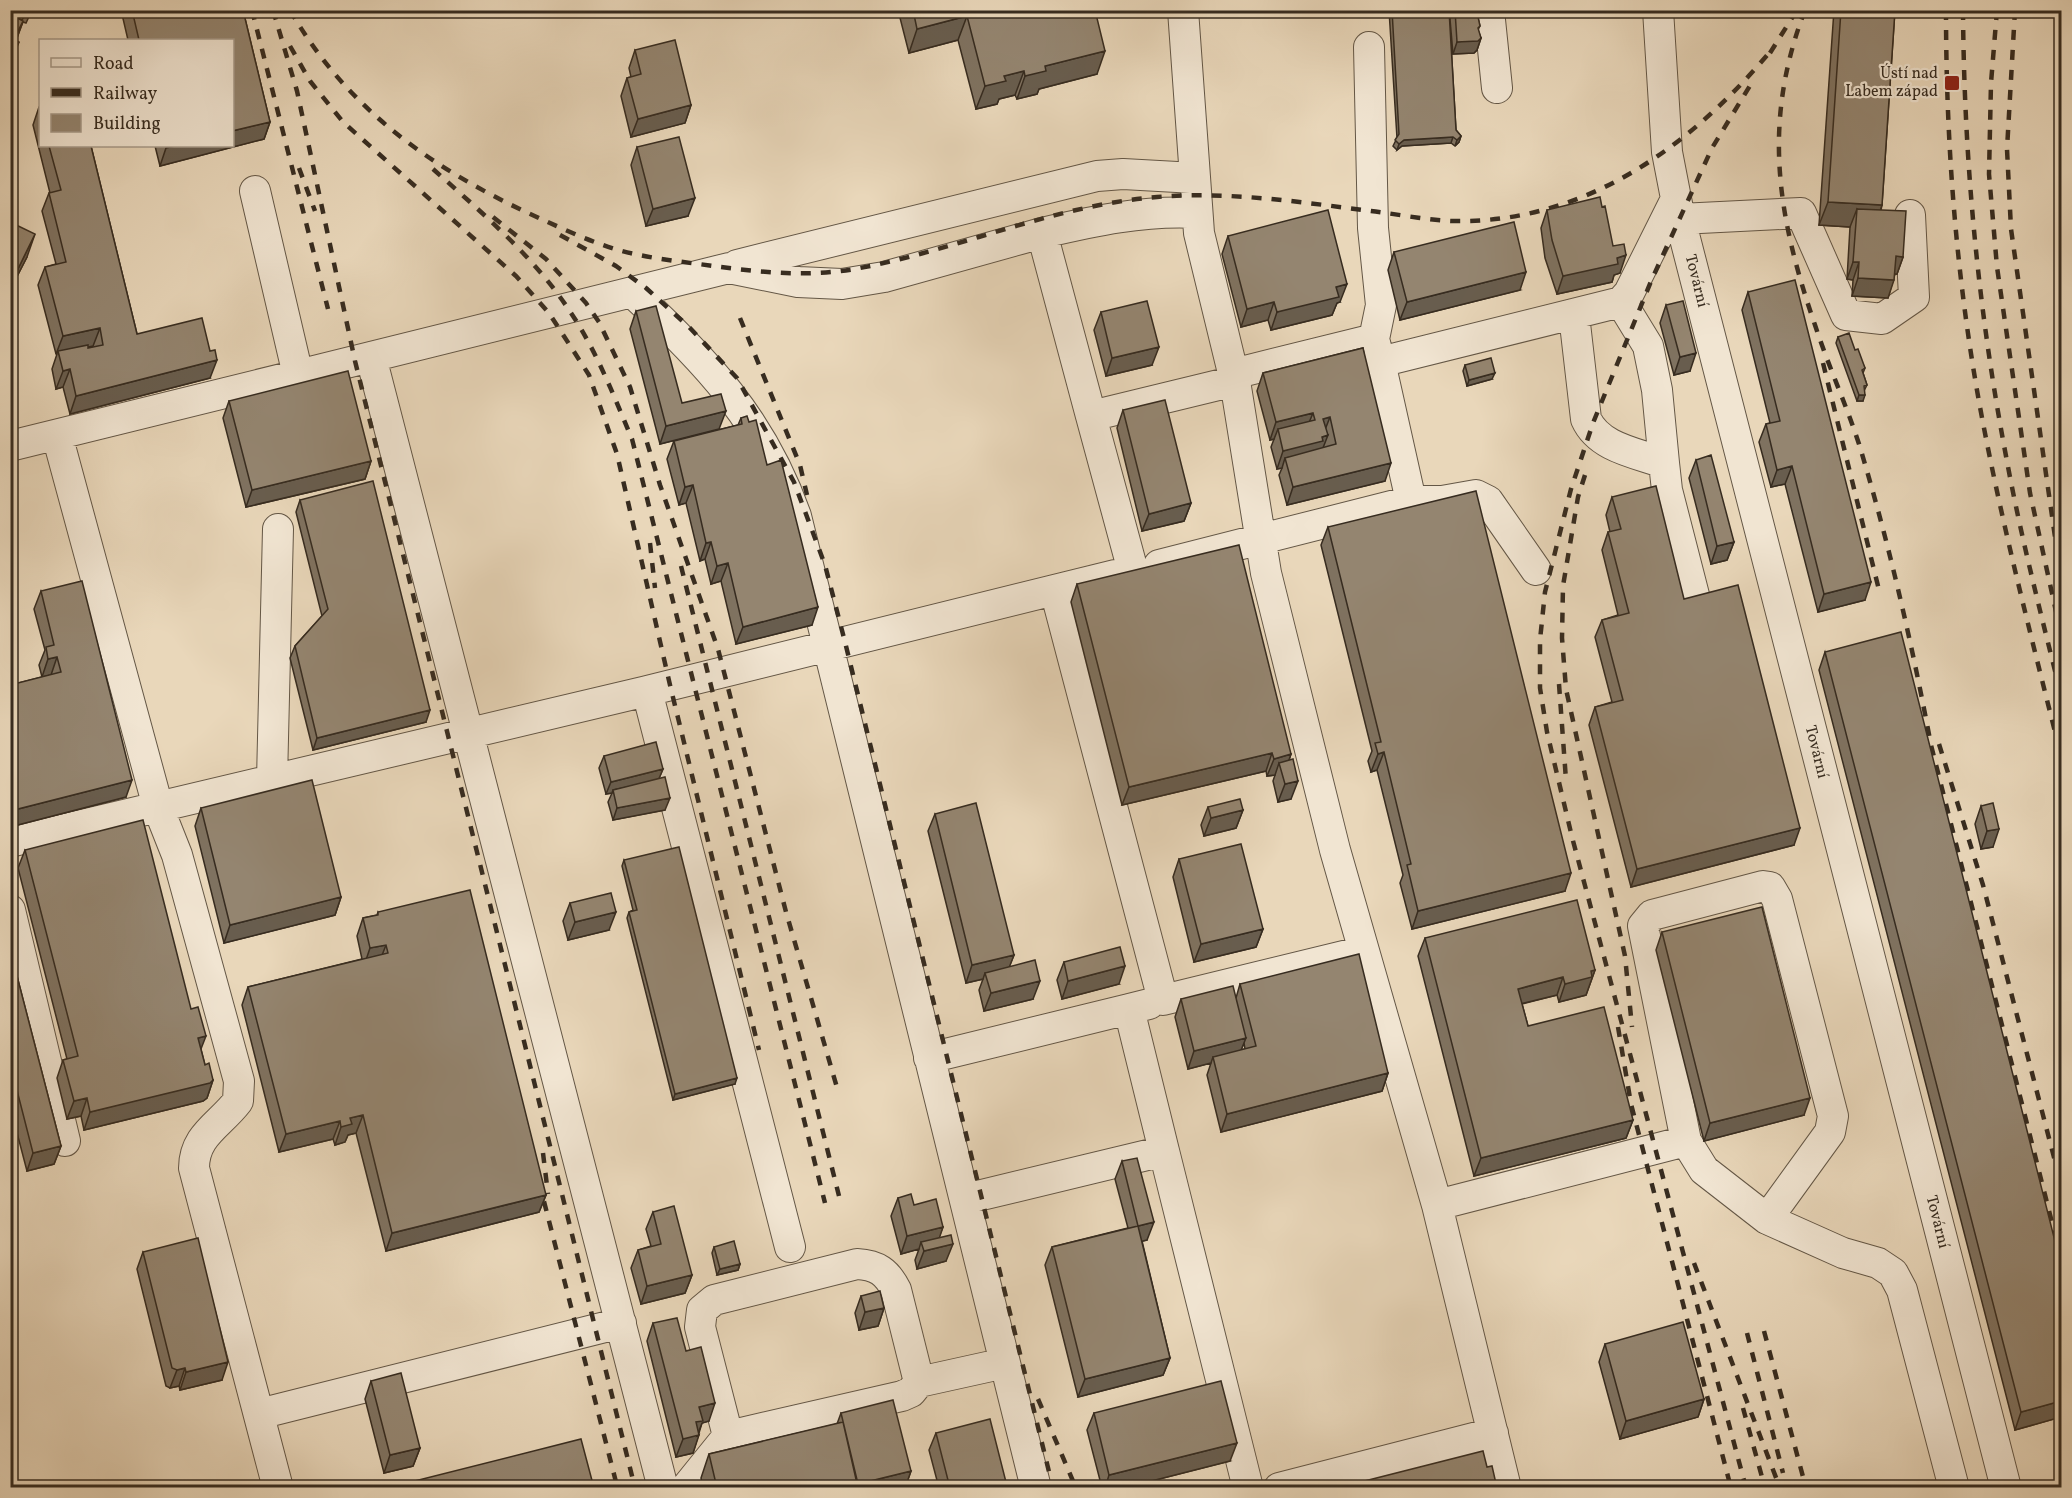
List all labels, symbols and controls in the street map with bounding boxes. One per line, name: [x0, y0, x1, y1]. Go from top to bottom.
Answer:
legend: [39, 39, 234, 147]
text: Road: [93, 52, 134, 77]
place label: Ústí nad Labem západ: [1845, 63, 1938, 103]
marker: Ústí nad Labem západ: [1943, 74, 1961, 92]
text: Railway: [93, 82, 157, 107]
text: Building: [93, 112, 161, 137]
street label: Tovární: [1679, 252, 1713, 310]
street label: Tovární: [1799, 723, 1833, 781]
street label: Tovární: [1920, 1193, 1954, 1251]

